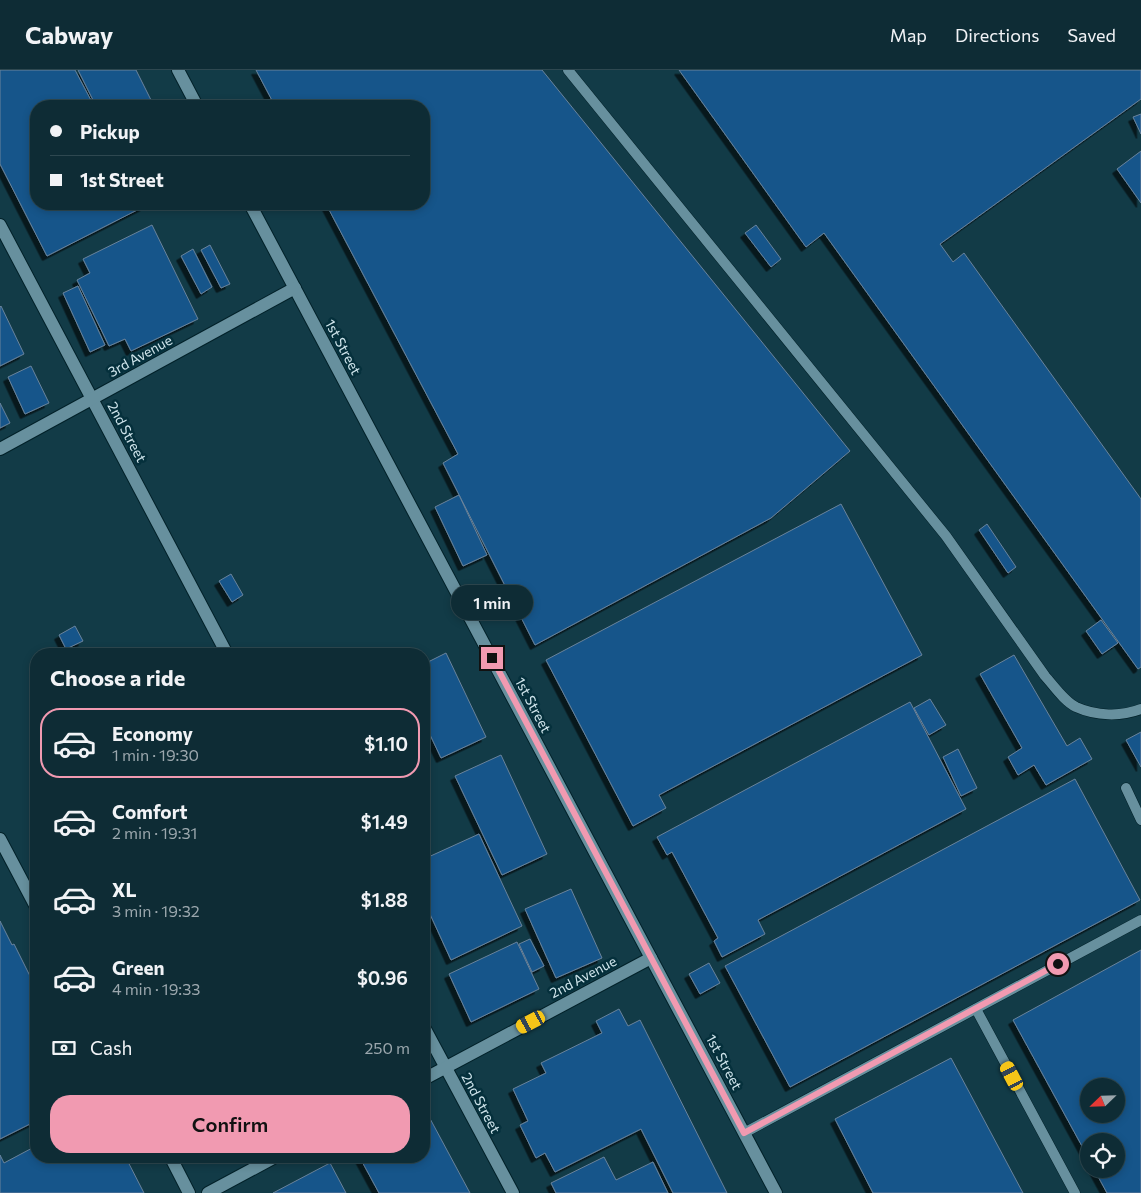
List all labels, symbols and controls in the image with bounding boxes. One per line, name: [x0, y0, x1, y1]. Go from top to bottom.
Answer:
text: Cabway: [25, 20, 113, 49]
text: Map: [890, 24, 927, 46]
text: Directions: [955, 24, 1039, 46]
text: Saved: [1067, 24, 1116, 46]
text: Pickup: [80, 120, 140, 143]
text: 1st Street: [80, 168, 164, 191]
street label: 1st Street: [322, 316, 365, 378]
street label: 3rd Avenue: [105, 331, 175, 380]
street label: 2nd Street: [104, 399, 151, 465]
callout: 1 min: [451, 586, 533, 620]
text: 1 min: [473, 593, 511, 612]
route end: [481, 647, 503, 669]
text: Choose a ride: [50, 664, 185, 691]
street label: 1st Street: [512, 674, 555, 736]
icon: car: [52, 721, 97, 766]
text: Economy: [112, 722, 193, 745]
text: $1.10: [364, 732, 408, 755]
text: 1 min · 19:30: [112, 745, 199, 764]
icon: car: [52, 799, 97, 844]
text: Comfort: [112, 800, 188, 823]
text: $1.49: [361, 810, 408, 833]
text: 2 min · 19:31: [112, 823, 197, 842]
icon: car: [52, 877, 97, 922]
text: XL: [112, 878, 137, 901]
text: $1.88: [361, 888, 408, 911]
text: 3 min · 19:32: [112, 901, 200, 920]
street label: 2nd Avenue: [546, 952, 619, 1001]
route start: [1047, 953, 1069, 975]
icon: car: [52, 955, 97, 1000]
text: Green: [112, 956, 164, 979]
text: $0.96: [357, 966, 408, 989]
text: 4 min · 19:33: [112, 979, 200, 998]
car: [514, 1008, 547, 1036]
street label: 1st Street: [703, 1031, 746, 1093]
icon: cash: [50, 1034, 78, 1062]
text: Cash: [90, 1036, 132, 1059]
text: 250 m: [364, 1038, 410, 1057]
car: [998, 1059, 1025, 1093]
street label: 2nd Street: [458, 1070, 505, 1136]
north arrow: [1080, 1078, 1125, 1122]
map controls: [1080, 1078, 1125, 1178]
button: Confirm: [50, 1095, 410, 1153]
button: locate: [1080, 1133, 1125, 1178]

